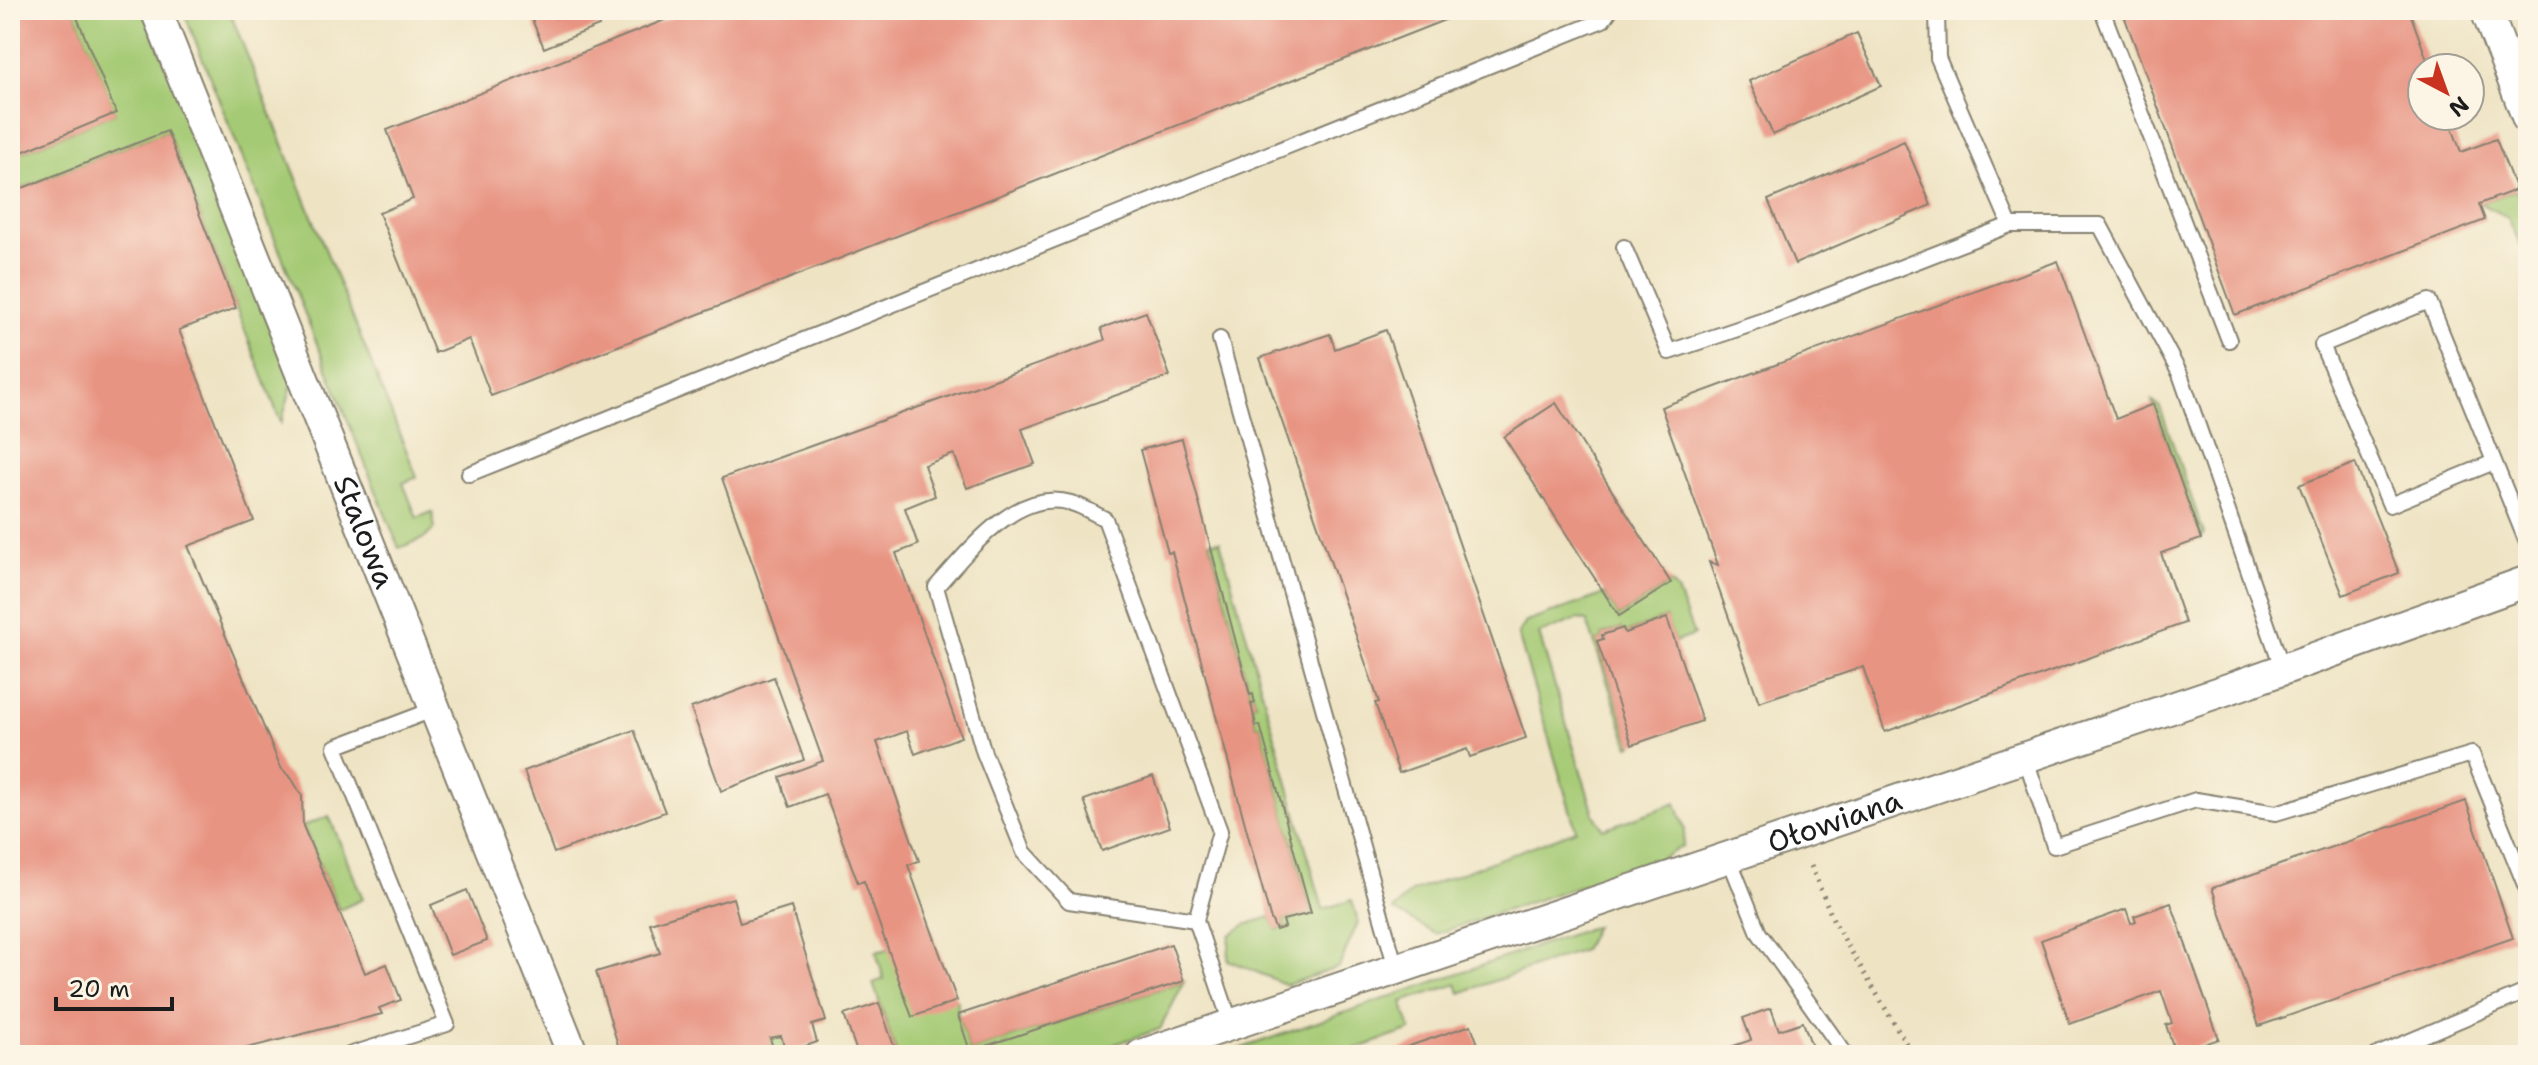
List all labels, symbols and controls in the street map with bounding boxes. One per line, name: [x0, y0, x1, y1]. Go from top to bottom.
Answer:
north arrow: [2406, 52, 2486, 132]
text: N: [2443, 90, 2475, 123]
street label: Stalowa: [324, 469, 406, 595]
street label: Ołowiana: [1762, 779, 1908, 863]
scale bar: [56, 961, 172, 1011]
text: 20 m: [68, 973, 130, 1005]

